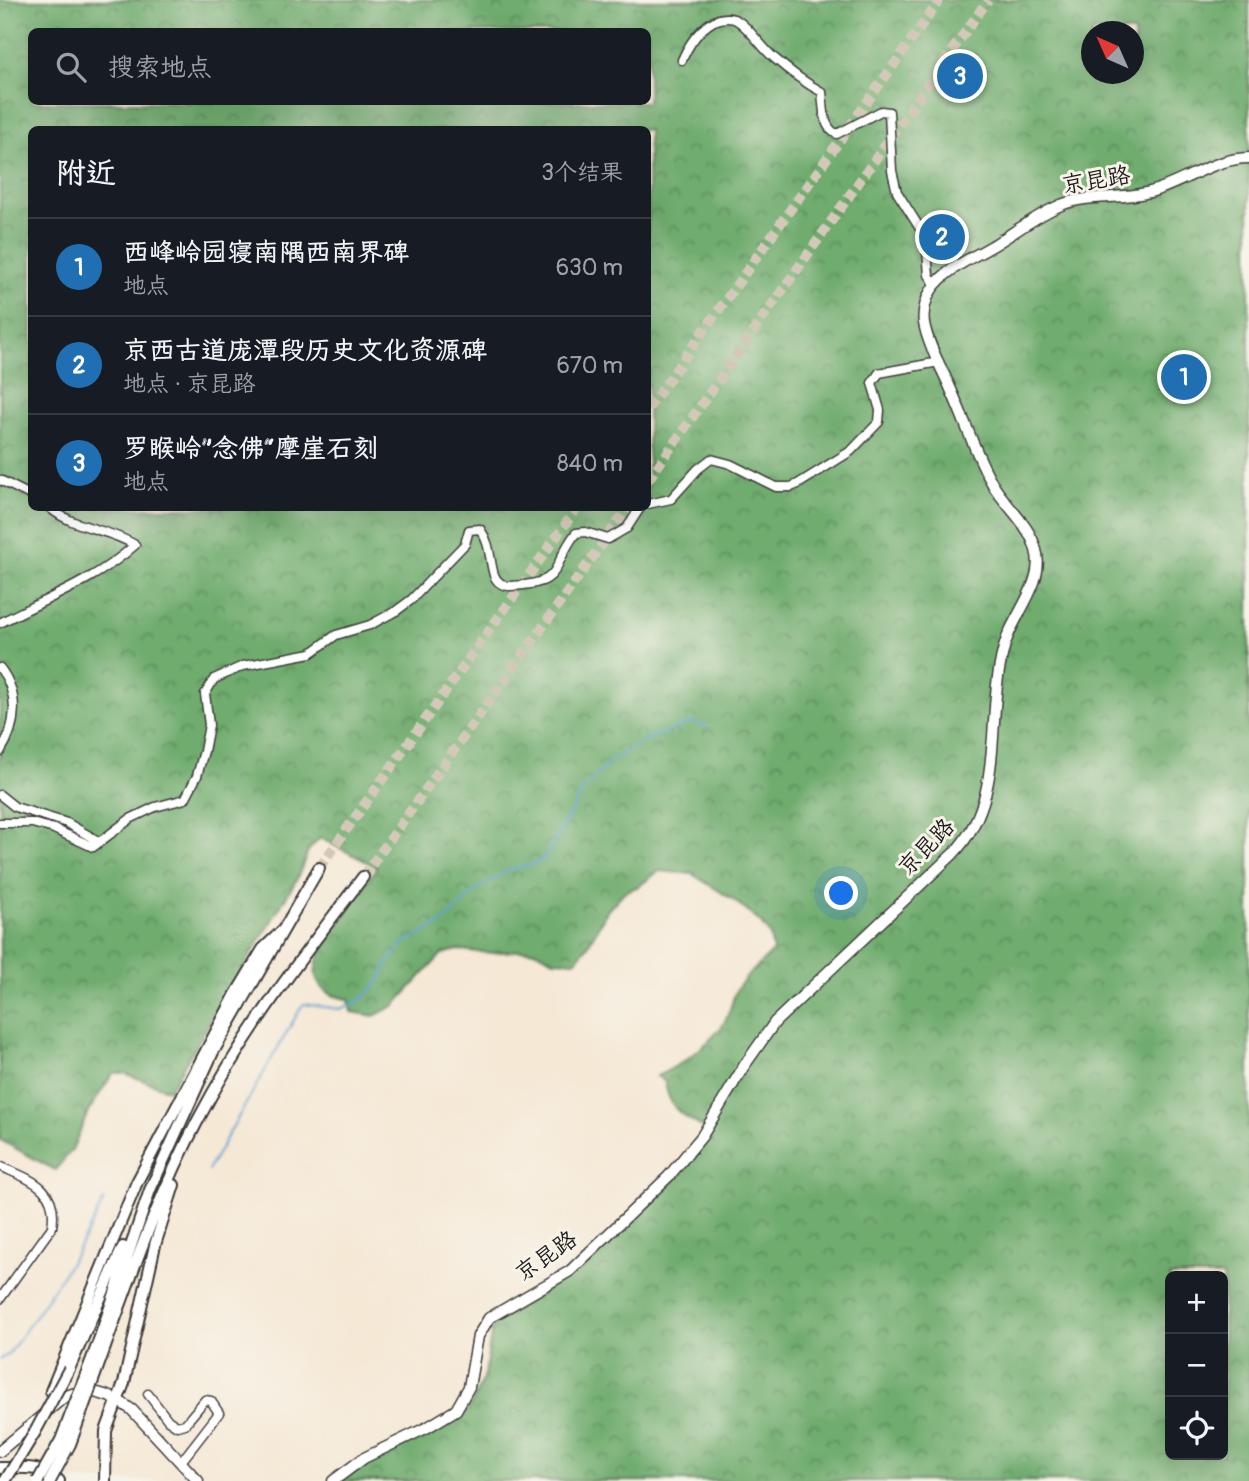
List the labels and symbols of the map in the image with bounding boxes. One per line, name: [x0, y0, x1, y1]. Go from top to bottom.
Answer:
north arrow: [1081, 21, 1144, 84]
pin: 3: [937, 50, 983, 102]
street label: 京昆路: [1060, 160, 1132, 200]
pin: 2: [919, 211, 965, 263]
pin: 1: [1161, 351, 1207, 403]
street label: 京昆路: [892, 812, 960, 882]
your location: [824, 876, 858, 910]
street label: 京昆路: [509, 1224, 583, 1288]

